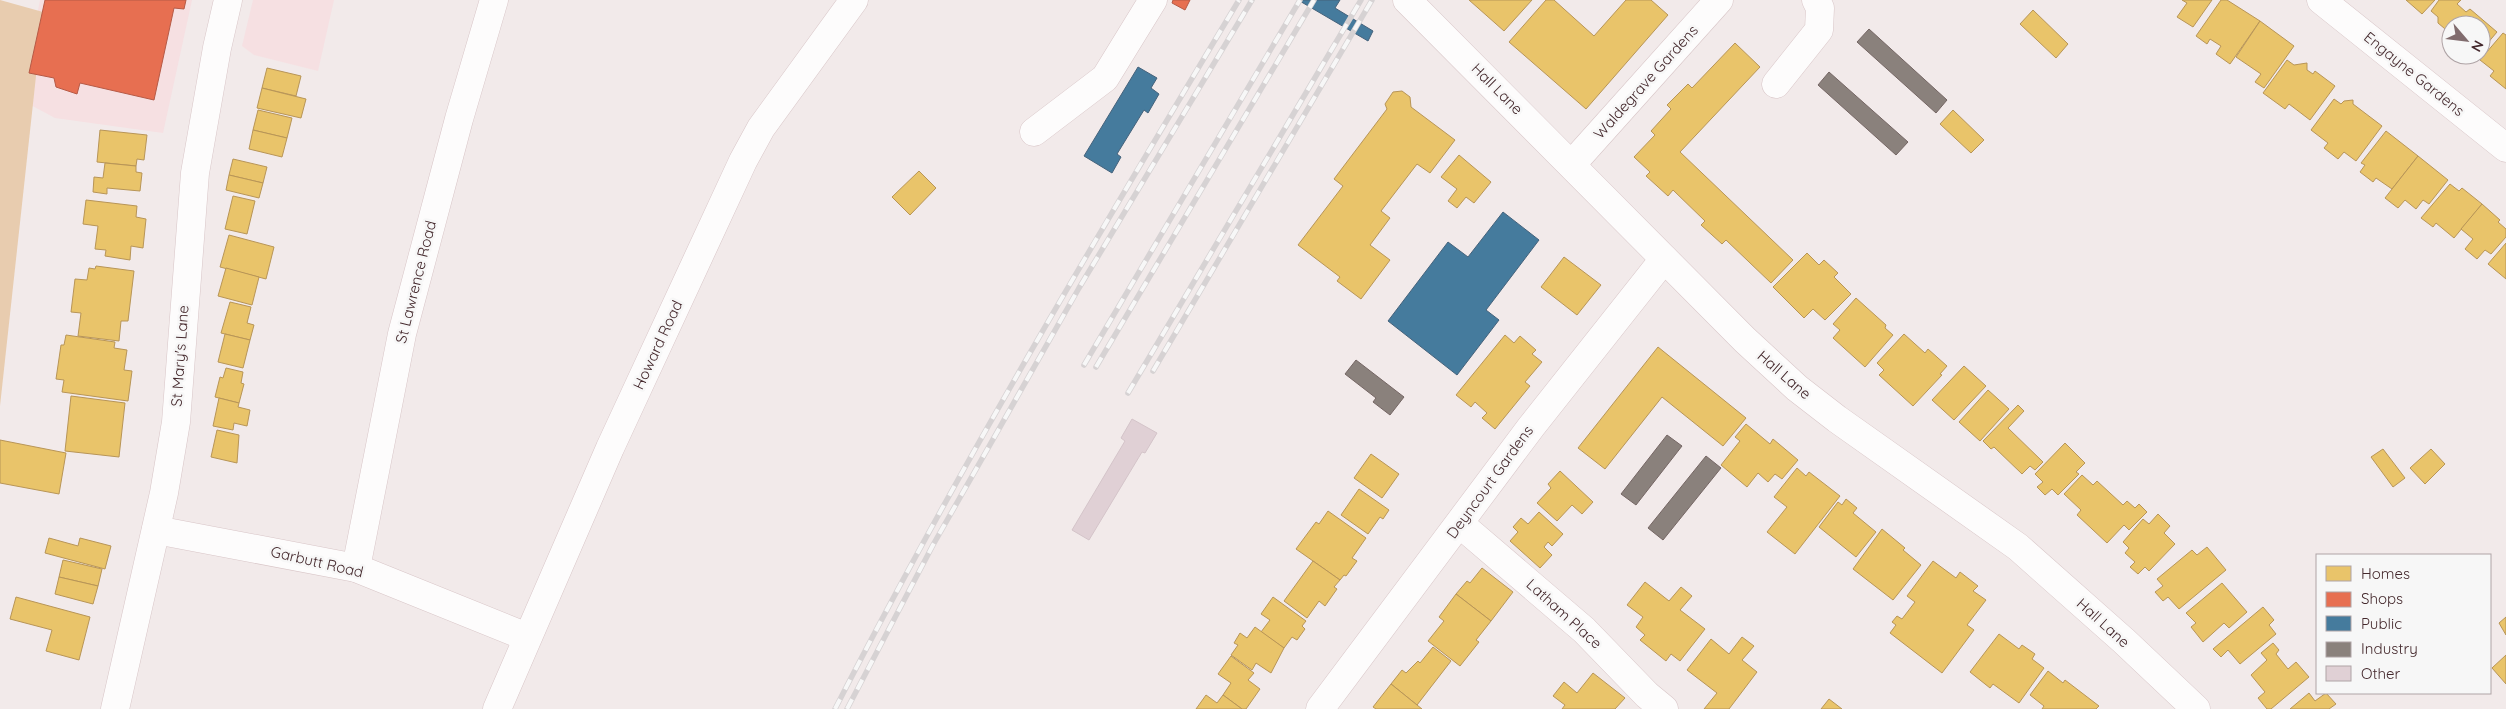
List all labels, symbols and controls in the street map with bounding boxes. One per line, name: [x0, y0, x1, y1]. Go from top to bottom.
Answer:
north arrow: [2441, 15, 2491, 65]
street label: Waldegrave Gardens: [1589, 21, 1702, 143]
street label: Engayne Gardens: [2360, 27, 2468, 120]
text: N: [2467, 37, 2488, 55]
street label: Hall Lane: [1468, 59, 1527, 118]
street label: St Lawrence Road: [391, 218, 440, 345]
street label: Howard Road: [629, 297, 686, 392]
street label: St Mary's Lane: [166, 305, 193, 407]
street label: Hall Lane: [1754, 346, 1815, 403]
street label: Deyncourt Gardens: [1442, 421, 1537, 542]
street label: Garbutt Road: [269, 542, 365, 581]
legend: [2316, 554, 2491, 694]
text: Homes: [2361, 564, 2410, 583]
street label: Latham Place: [1523, 575, 1606, 653]
text: Shops: [2361, 589, 2403, 608]
street label: Hall Lane: [2073, 594, 2134, 651]
text: Public: [2361, 614, 2402, 633]
text: Industry: [2361, 639, 2418, 658]
text: Other: [2361, 664, 2401, 683]

